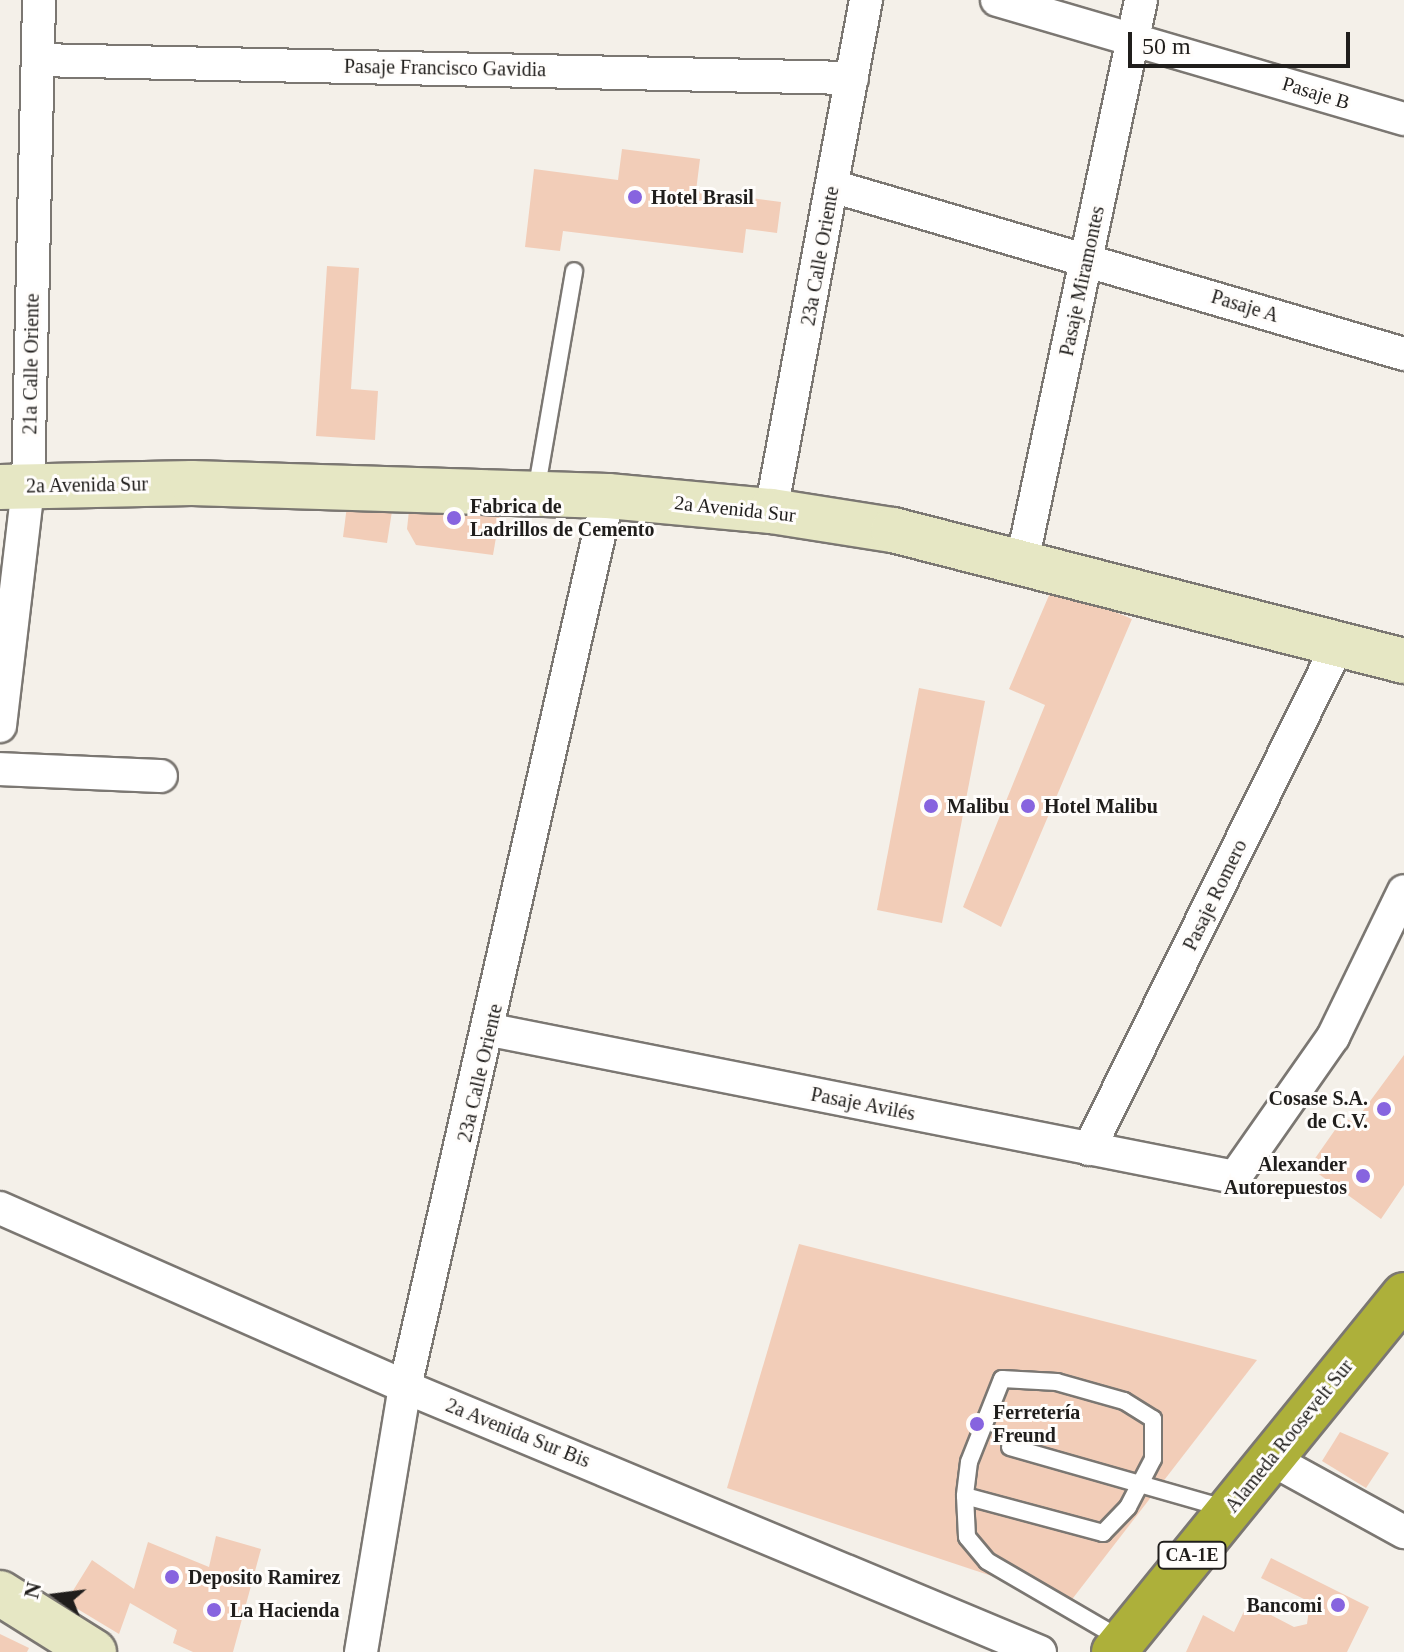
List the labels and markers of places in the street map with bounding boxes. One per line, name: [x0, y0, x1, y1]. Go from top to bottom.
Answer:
place label: Hotel Brasil: [651, 185, 754, 209]
marker: Hotel Brasil: [626, 188, 644, 206]
place label: Fabrica de Ladrillos de Cemento: [470, 494, 654, 541]
marker: Fabrica de Ladrillos de Cemento: [445, 509, 463, 527]
place label: Malibu: [947, 794, 1009, 818]
place label: Hotel Malibu: [1044, 794, 1158, 818]
marker: Malibu: [922, 797, 940, 815]
marker: Hotel Malibu: [1019, 797, 1037, 815]
place label: Cosase S.A. de C.V.: [1269, 1086, 1368, 1133]
marker: Cosase S.A. de C.V.: [1375, 1100, 1393, 1118]
place label: Alexander Autorepuestos: [1224, 1152, 1347, 1199]
marker: Alexander Autorepuestos: [1354, 1167, 1372, 1185]
place label: Ferretería Freund: [993, 1400, 1080, 1447]
marker: Ferretería Freund: [968, 1415, 986, 1433]
place label: Deposito Ramirez: [188, 1565, 340, 1589]
marker: Deposito Ramirez: [163, 1568, 181, 1586]
place label: Bancomi: [1246, 1593, 1322, 1617]
marker: Bancomi: [1329, 1596, 1347, 1614]
place label: La Hacienda: [230, 1598, 339, 1622]
marker: La Hacienda: [205, 1601, 223, 1619]

